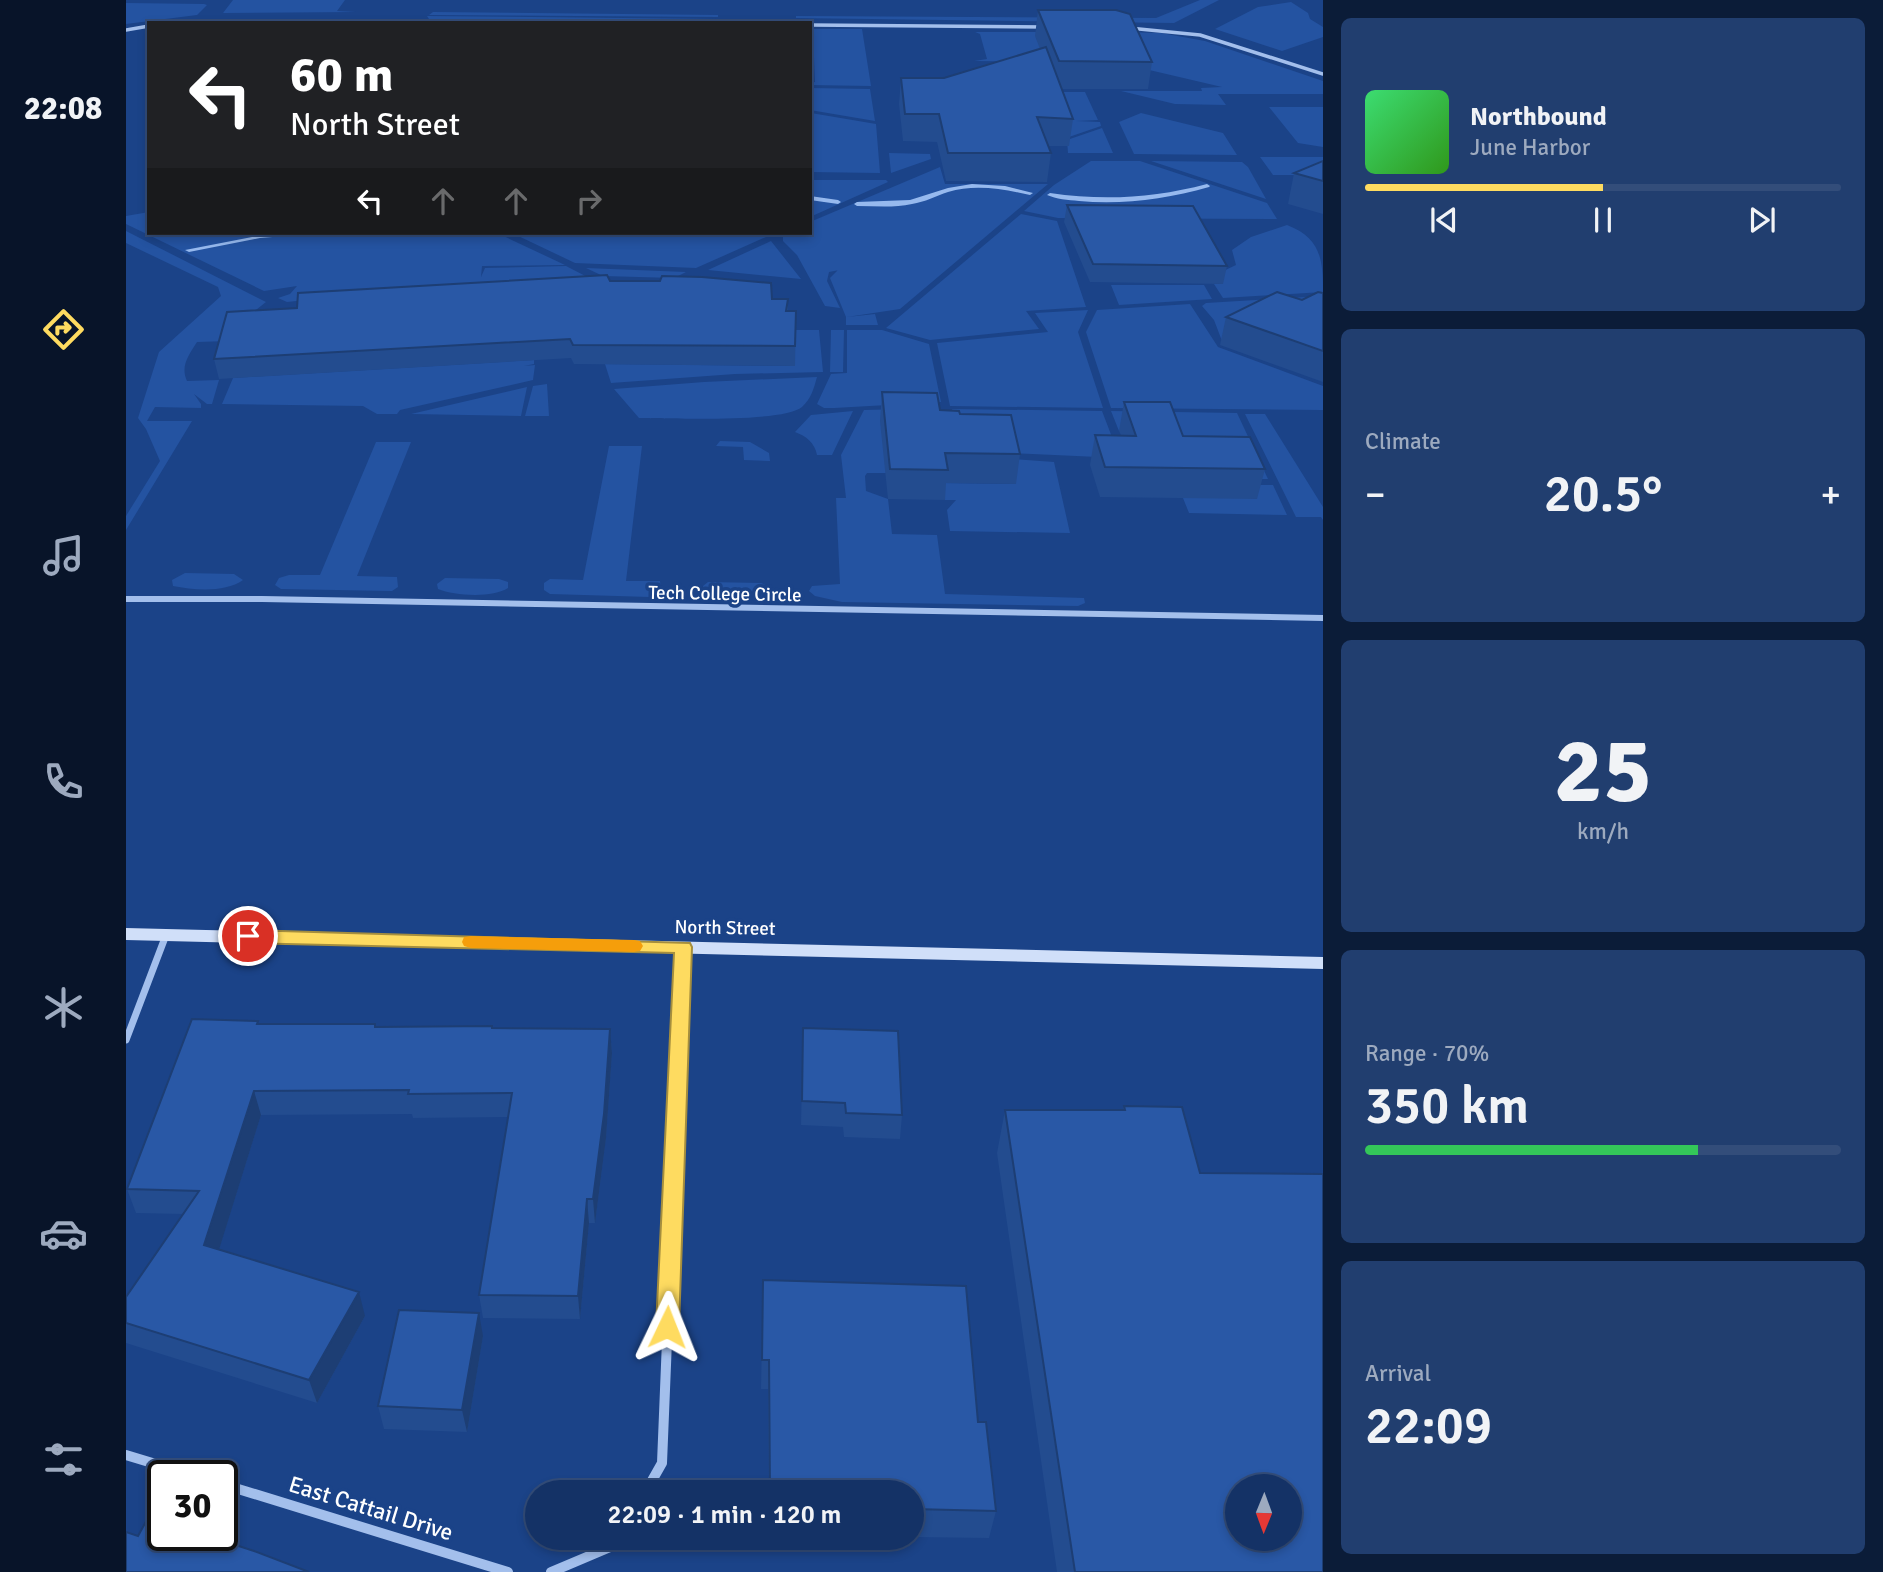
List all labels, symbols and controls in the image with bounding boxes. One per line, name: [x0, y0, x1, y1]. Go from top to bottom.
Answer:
text: 60 m: [290, 45, 393, 105]
icon: left: [175, 49, 266, 140]
text: 22:08: [24, 89, 102, 128]
text: Northbound: [1470, 101, 1607, 133]
text: North Street: [290, 105, 460, 144]
text: June Harbor: [1470, 133, 1590, 162]
icon: left: [351, 182, 389, 220]
icon: ahead: [424, 182, 462, 220]
icon: ahead: [497, 182, 535, 220]
icon: right: [570, 182, 608, 220]
icon: previous: [1425, 201, 1463, 239]
icon: pause: [1584, 201, 1622, 239]
icon: next: [1743, 201, 1781, 239]
icon: directions: [39, 305, 88, 354]
text: Climate: [1365, 427, 1441, 456]
text: 20.5°: [1544, 462, 1662, 526]
text: −: [1365, 471, 1386, 518]
text: +: [1820, 471, 1841, 518]
icon: music: [39, 531, 88, 580]
street label: Tech College Circle: [648, 581, 802, 607]
text: 25: [1554, 715, 1652, 828]
icon: phone: [39, 757, 88, 806]
text: km/h: [1577, 817, 1629, 846]
pin: [218, 906, 278, 966]
street label: North Street: [674, 915, 776, 941]
icon: arrive: [229, 917, 267, 955]
icon: climate: [39, 983, 88, 1032]
text: Range · 70%: [1365, 1039, 1489, 1068]
text: 350 km: [1365, 1074, 1529, 1138]
icon: car: [39, 1209, 88, 1258]
position arrow: [630, 1290, 704, 1364]
text: Arrival: [1365, 1359, 1431, 1388]
text: 22:09: [1365, 1394, 1492, 1458]
icon: filters: [39, 1435, 88, 1484]
speed limit sign: 30: [147, 1460, 238, 1551]
street label: East Cattail Drive: [285, 1470, 456, 1547]
north arrow: [1225, 1474, 1302, 1550]
map controls: [1225, 1474, 1302, 1551]
text: 22:09 · 1 min · 120 m: [608, 1499, 841, 1531]

